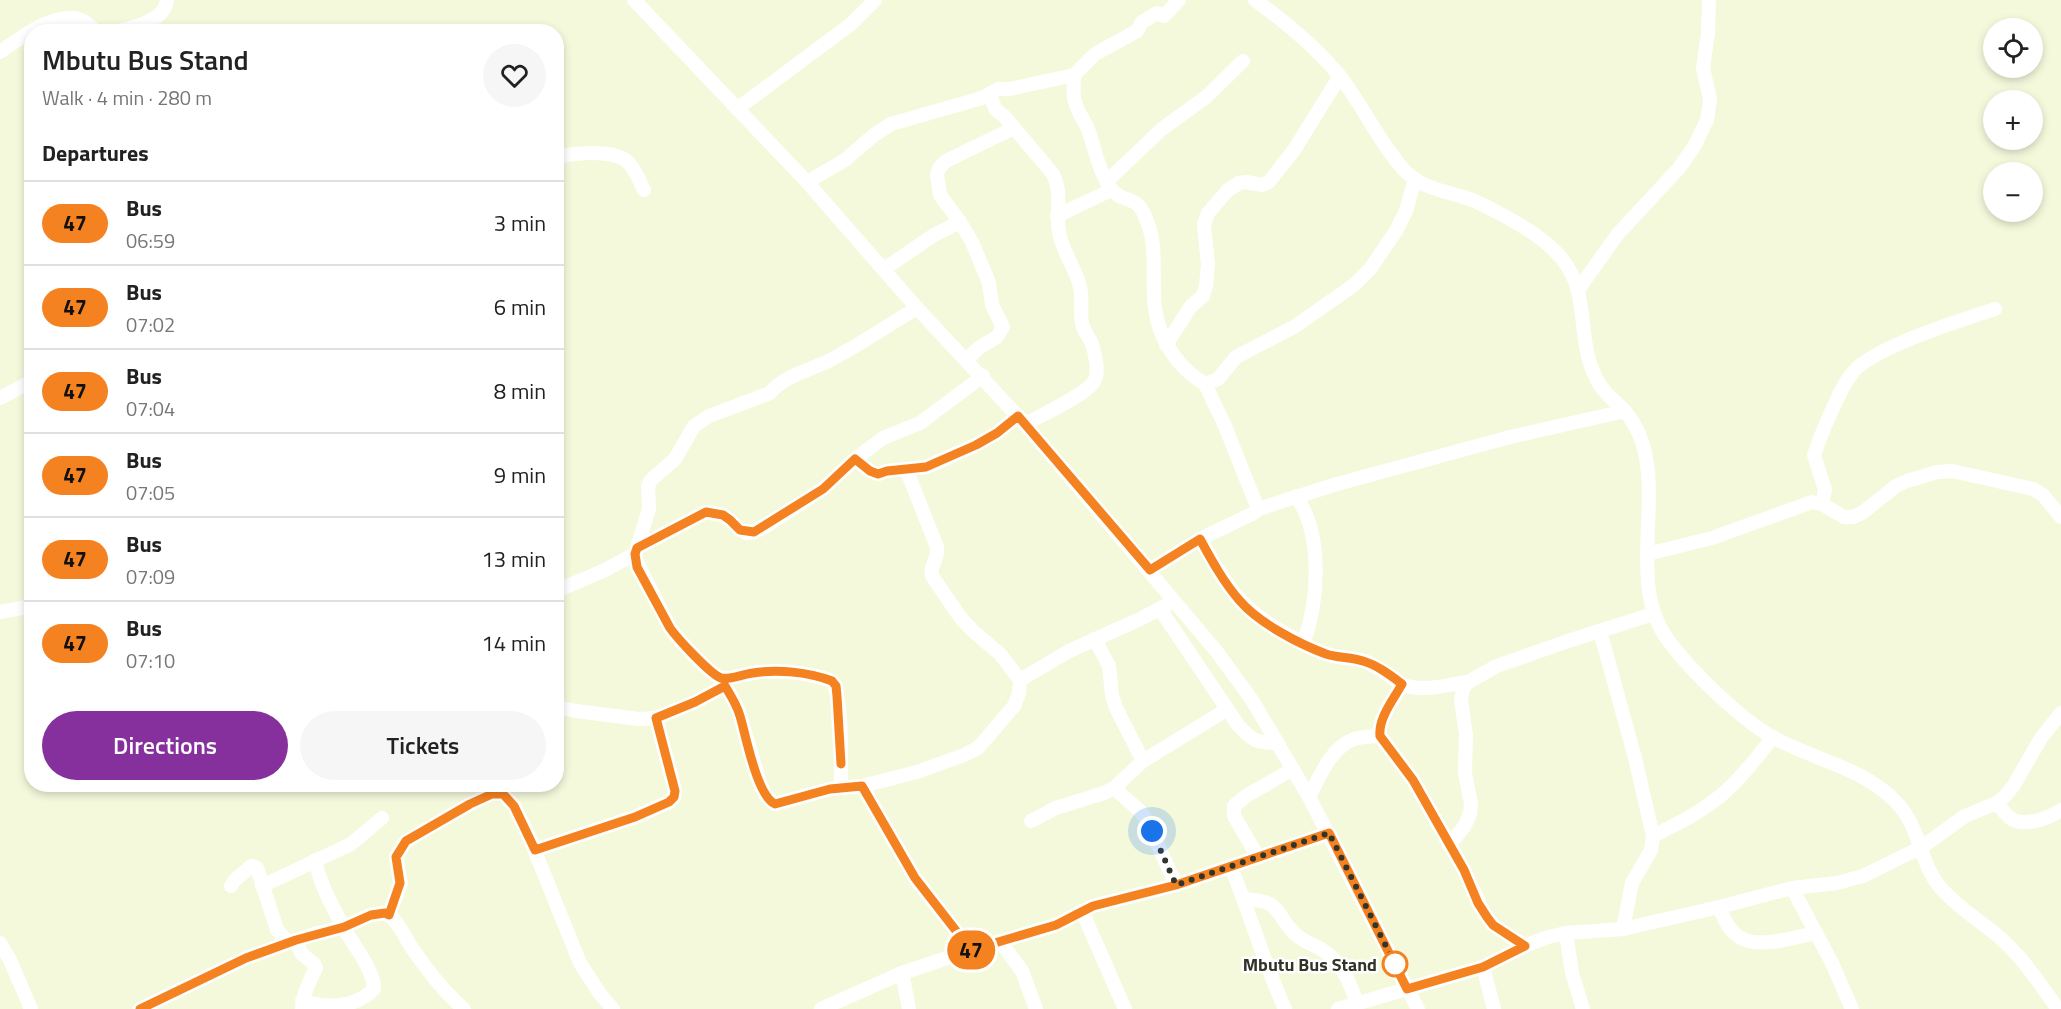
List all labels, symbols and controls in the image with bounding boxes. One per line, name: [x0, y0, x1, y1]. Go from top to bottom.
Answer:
map controls: [1983, 18, 2043, 222]
button: locate: [1983, 18, 2043, 78]
text: Mbutu Bus Stand: [42, 38, 249, 81]
button: heart: [483, 44, 546, 107]
text: Walk · 4 min · 280 m: [42, 82, 212, 113]
button: +: [1983, 90, 2043, 150]
text: Departures: [42, 136, 149, 170]
button: −: [1983, 162, 2043, 222]
text: Bus: [126, 191, 162, 225]
text: 3 min: [494, 206, 546, 240]
text: 47: [63, 207, 87, 239]
text: 06:59: [126, 225, 175, 256]
text: Bus: [126, 275, 162, 309]
text: 6 min: [494, 290, 546, 324]
text: 47: [63, 291, 87, 323]
text: 07:02: [126, 309, 175, 340]
text: Bus: [126, 359, 162, 393]
text: 8 min: [494, 374, 546, 408]
text: 47: [63, 375, 87, 407]
text: 07:04: [126, 393, 175, 424]
text: Bus: [126, 443, 162, 477]
text: 9 min: [494, 458, 546, 492]
text: 47: [63, 459, 87, 491]
text: 07:05: [126, 477, 175, 508]
text: Bus: [126, 527, 162, 561]
text: 13 min: [481, 542, 546, 576]
text: 47: [63, 543, 87, 575]
text: 07:09: [126, 561, 175, 592]
text: Bus: [126, 611, 162, 645]
text: 14 min: [481, 626, 546, 660]
text: 47: [63, 627, 87, 659]
text: 07:10: [126, 645, 175, 676]
button: Directions: [42, 711, 288, 780]
button: Tickets: [300, 711, 546, 780]
your location: [1137, 816, 1167, 846]
line badge: 47: [944, 930, 998, 970]
text: 47: [959, 934, 983, 966]
place label: Mbutu Bus Stand: [1243, 951, 1377, 978]
marker: Mbutu Bus Stand: [1382, 951, 1408, 977]

